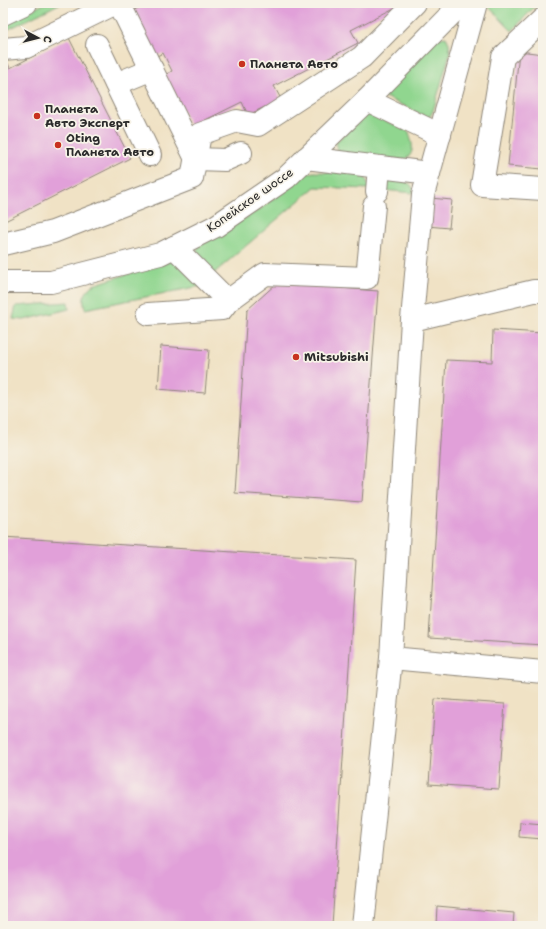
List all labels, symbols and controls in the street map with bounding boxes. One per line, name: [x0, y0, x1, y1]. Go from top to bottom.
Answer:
north arrow: [18, 18, 58, 58]
text: С: [40, 35, 55, 44]
place label: Планета Авто: [250, 56, 338, 72]
marker: Планета Авто: [237, 59, 247, 69]
place label: Планета Авто Эксперт: [45, 101, 131, 131]
marker: Планета Авто Эксперт: [32, 111, 42, 121]
place label: Oting Планета Авто: [66, 130, 154, 160]
marker: Oting Планета Авто: [53, 140, 63, 150]
street label: Копейское шоссе: [204, 164, 297, 236]
place label: Mitsubishi: [304, 349, 369, 365]
marker: Mitsubishi: [291, 352, 301, 362]

